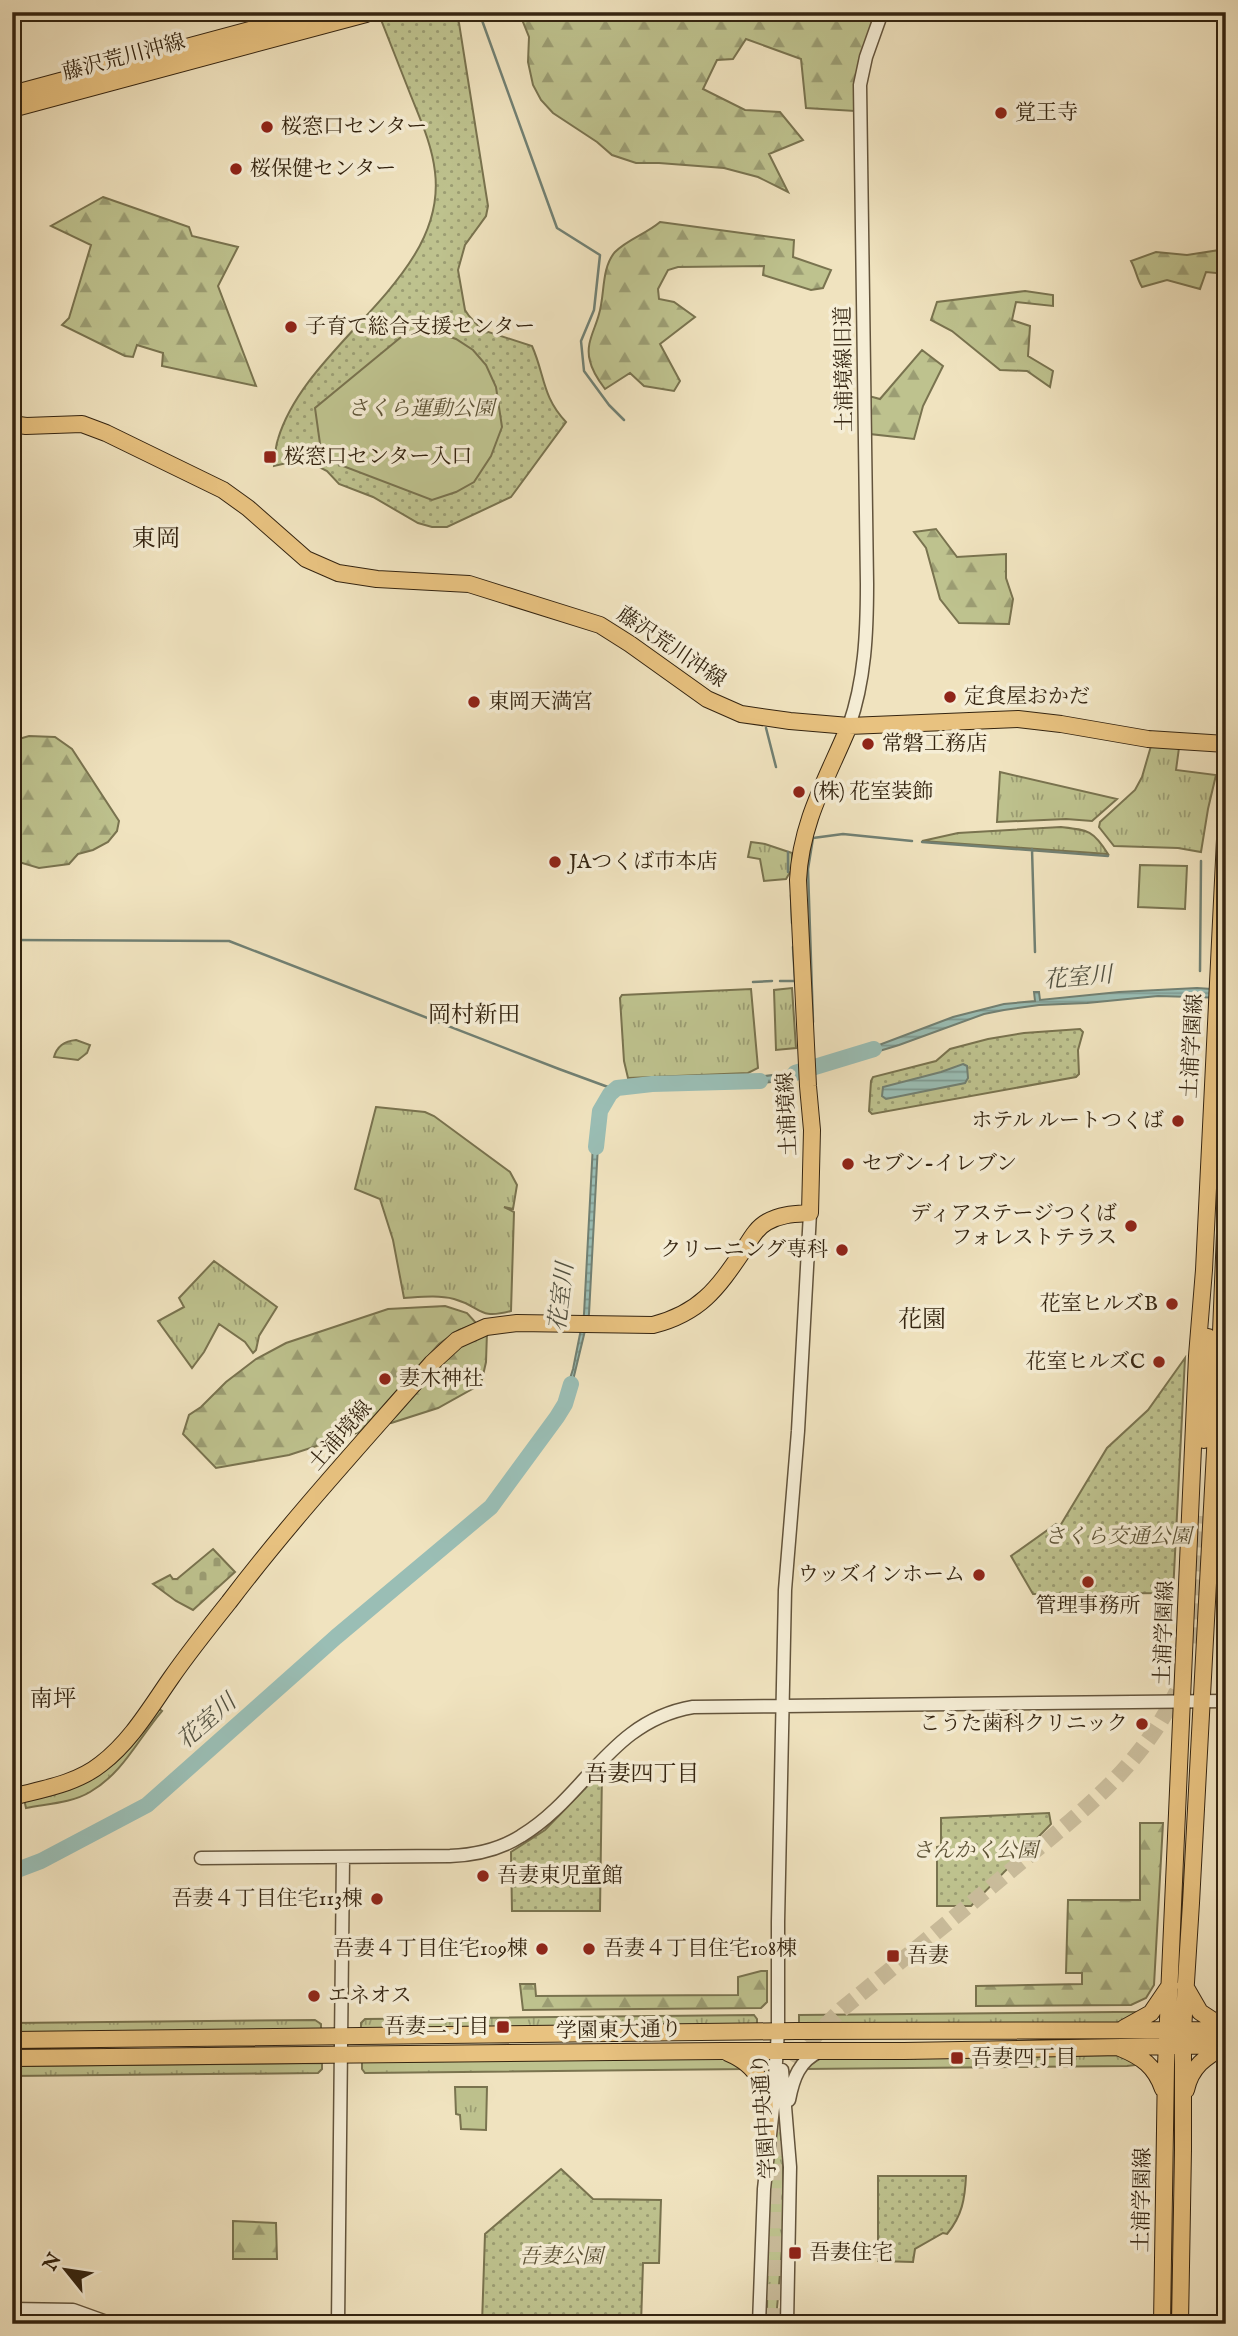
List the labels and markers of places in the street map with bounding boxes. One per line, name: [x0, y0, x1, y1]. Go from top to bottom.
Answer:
place label: 覚王寺: [1015, 100, 1078, 127]
marker: 覚王寺: [993, 105, 1009, 121]
place label: 桜窓口センター: [281, 114, 427, 141]
marker: 桜窓口センター: [259, 119, 275, 135]
place label: 桜保健センター: [250, 156, 396, 183]
marker: 桜保健センター: [228, 161, 244, 177]
place label: 子育て総合支援センター: [305, 314, 535, 341]
marker: 子育て総合支援センター: [283, 319, 299, 335]
place label: 桜窓口センター入口: [284, 444, 472, 471]
marker: 桜窓口センター入口: [262, 449, 278, 465]
place label: 定食屋おかだ: [964, 684, 1090, 711]
place label: 東岡天満宮: [488, 689, 593, 716]
marker: 定食屋おかだ: [942, 689, 958, 705]
marker: 東岡天満宮: [466, 694, 482, 710]
place label: 常磐工務店: [882, 731, 987, 758]
marker: 常磐工務店: [860, 736, 876, 752]
place label: (株) 花室装飾: [813, 779, 933, 806]
marker: (株) 花室装飾: [791, 784, 807, 800]
place label: JAつくば市本店: [567, 849, 717, 876]
marker: JAつくば市本店: [547, 854, 563, 870]
place label: ホテル ルートつくば: [971, 1108, 1164, 1135]
marker: ホテル ルートつくば: [1170, 1113, 1186, 1129]
place label: セブン-イレブン: [862, 1151, 1017, 1178]
marker: セブン-イレブン: [840, 1156, 856, 1172]
place label: ディアステージつくば フォレストテラス: [910, 1201, 1117, 1252]
marker: ディアステージつくば フォレストテラス: [1123, 1218, 1139, 1234]
place label: クリーニング専科: [660, 1237, 828, 1264]
marker: クリーニング専科: [834, 1242, 850, 1258]
place label: 花室ヒルズB: [1040, 1291, 1158, 1318]
marker: 花室ヒルズB: [1164, 1296, 1180, 1312]
place label: 花室ヒルズC: [1026, 1349, 1145, 1376]
marker: 花室ヒルズC: [1151, 1354, 1167, 1370]
place label: 妻木神社: [399, 1366, 483, 1393]
marker: 妻木神社: [377, 1371, 393, 1387]
place label: ウッズインホーム: [798, 1562, 965, 1589]
marker: ウッズインホーム: [971, 1567, 987, 1583]
marker: 管理事務所: [1080, 1574, 1096, 1590]
place label: 管理事務所: [1036, 1593, 1141, 1620]
place label: こうた歯科クリニック: [919, 1711, 1128, 1738]
marker: こうた歯科クリニック: [1134, 1716, 1150, 1732]
place label: 吾妻東児童館: [497, 1863, 623, 1890]
marker: 吾妻東児童館: [475, 1868, 491, 1884]
place label: 吾妻４丁目住宅113棟: [172, 1886, 363, 1913]
marker: 吾妻４丁目住宅113棟: [369, 1891, 385, 1907]
place label: 吾妻４丁目住宅109棟: [333, 1936, 528, 1963]
place label: 吾妻４丁目住宅108棟: [603, 1936, 797, 1963]
marker: 吾妻４丁目住宅109棟: [534, 1941, 550, 1957]
marker: 吾妻４丁目住宅108棟: [581, 1941, 597, 1957]
place label: 吾妻: [907, 1943, 949, 1970]
marker: 吾妻: [885, 1948, 901, 1964]
place label: エネオス: [328, 1983, 412, 2010]
marker: エネオス: [306, 1988, 322, 2004]
place label: 吾妻二丁目: [384, 2014, 489, 2041]
marker: 吾妻二丁目: [495, 2019, 511, 2035]
place label: 吾妻四丁目: [971, 2045, 1076, 2072]
marker: 吾妻四丁目: [949, 2050, 965, 2066]
place label: 吾妻住宅: [809, 2240, 893, 2267]
marker: 吾妻住宅: [787, 2245, 803, 2261]

